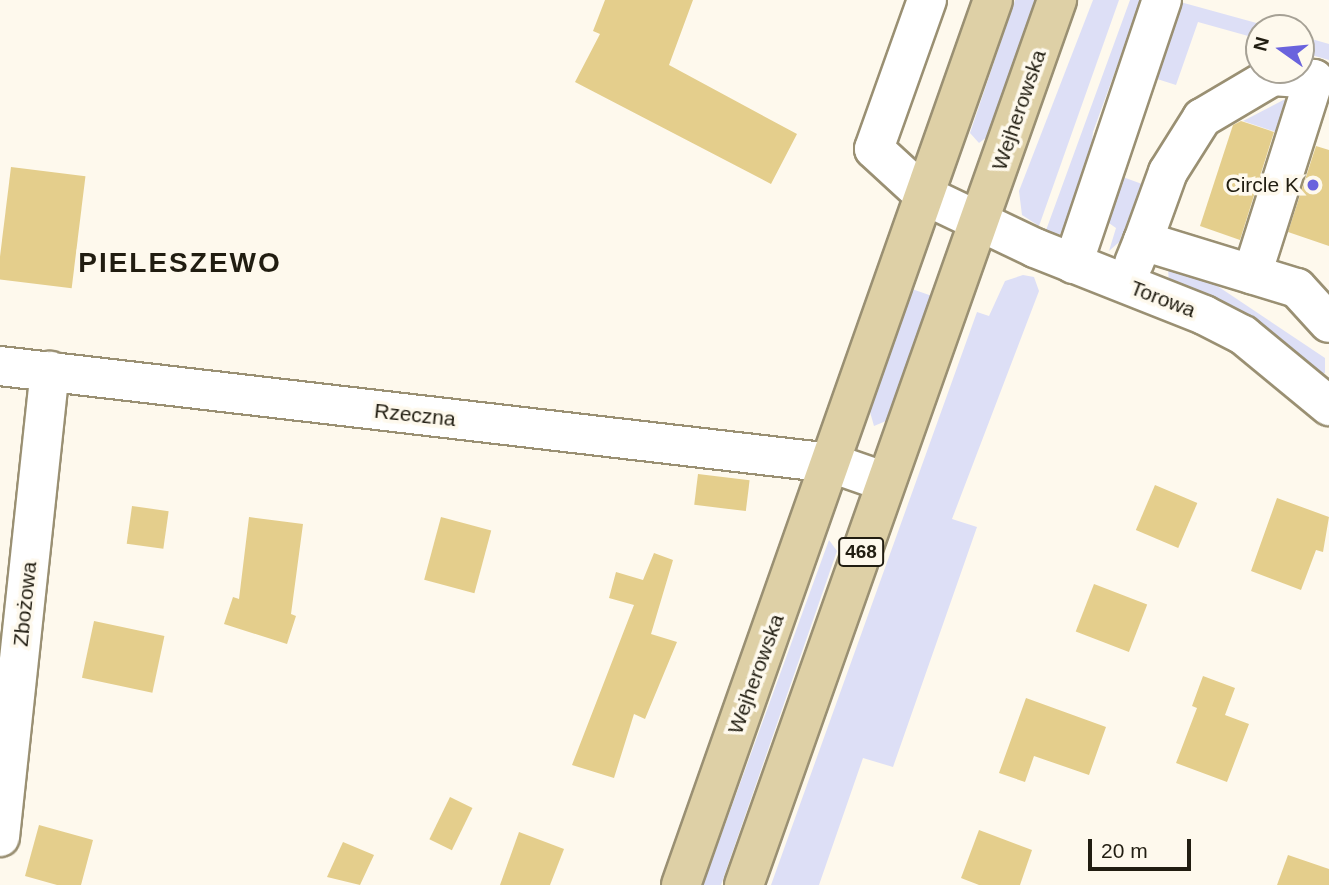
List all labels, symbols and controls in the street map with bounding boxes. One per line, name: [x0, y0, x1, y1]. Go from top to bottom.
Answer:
north arrow: [1245, 14, 1315, 84]
text: N: [1249, 35, 1273, 53]
street label: Wejherowska: [987, 46, 1051, 174]
place label: Circle K: [1225, 172, 1299, 198]
marker: Circle K: [1305, 177, 1321, 193]
district label: PIELESZEWO: [79, 246, 281, 280]
street label: Torowa: [1127, 275, 1199, 323]
street label: Rzeczna: [373, 398, 457, 432]
road number: 468: [836, 537, 886, 568]
street label: Zbożowa: [8, 560, 42, 648]
street label: Wejherowska: [723, 611, 789, 737]
scale bar: [1091, 826, 1194, 870]
text: 20 m: [1101, 839, 1148, 862]

